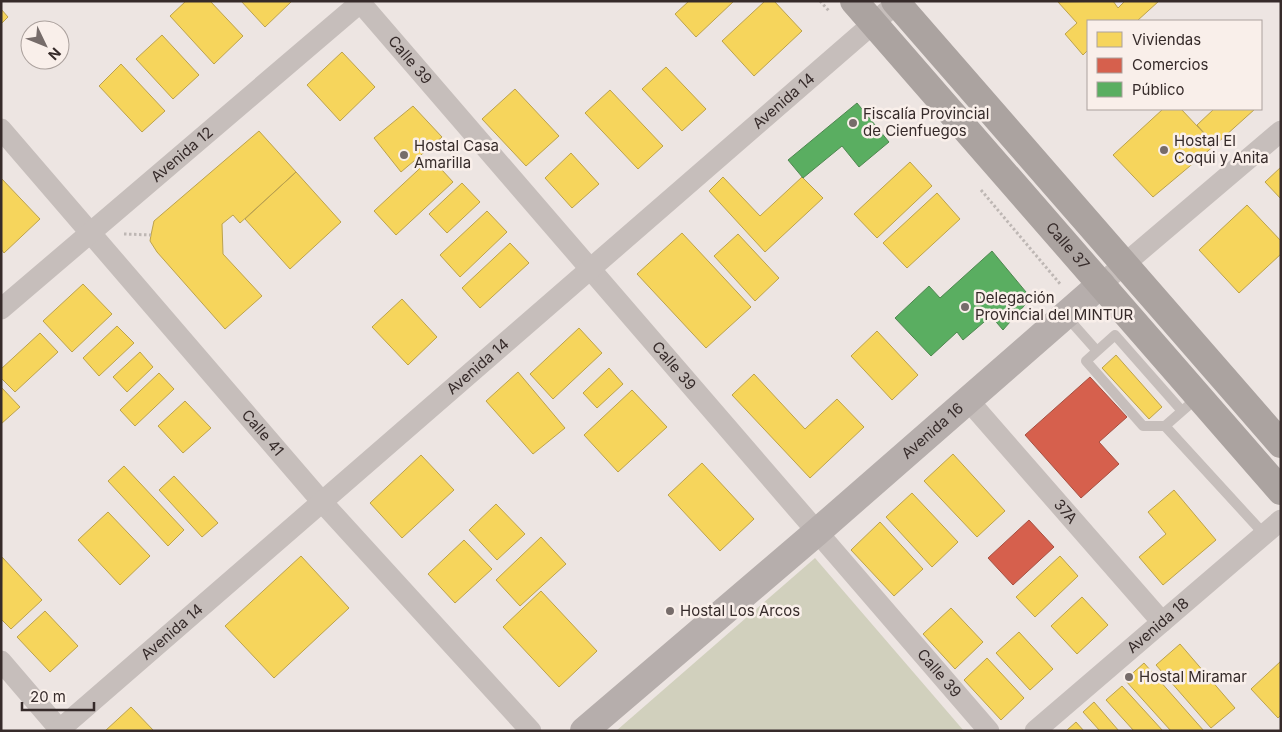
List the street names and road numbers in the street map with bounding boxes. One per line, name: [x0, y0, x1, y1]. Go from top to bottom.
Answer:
street label: Calle 39: [384, 31, 437, 88]
street label: Avenida 14: [748, 68, 818, 133]
street label: Avenida 12: [147, 122, 217, 186]
street label: Calle 37: [1042, 218, 1094, 274]
street label: Avenida 14: [442, 334, 513, 398]
street label: Calle 39: [648, 337, 701, 394]
street label: Avenida 16: [897, 398, 967, 463]
street label: Calle 41: [238, 406, 288, 460]
street label: 37A: [1050, 495, 1082, 527]
street label: Avenida 18: [1123, 593, 1193, 657]
street label: Avenida 14: [137, 599, 207, 664]
street label: Calle 39: [913, 645, 966, 701]

